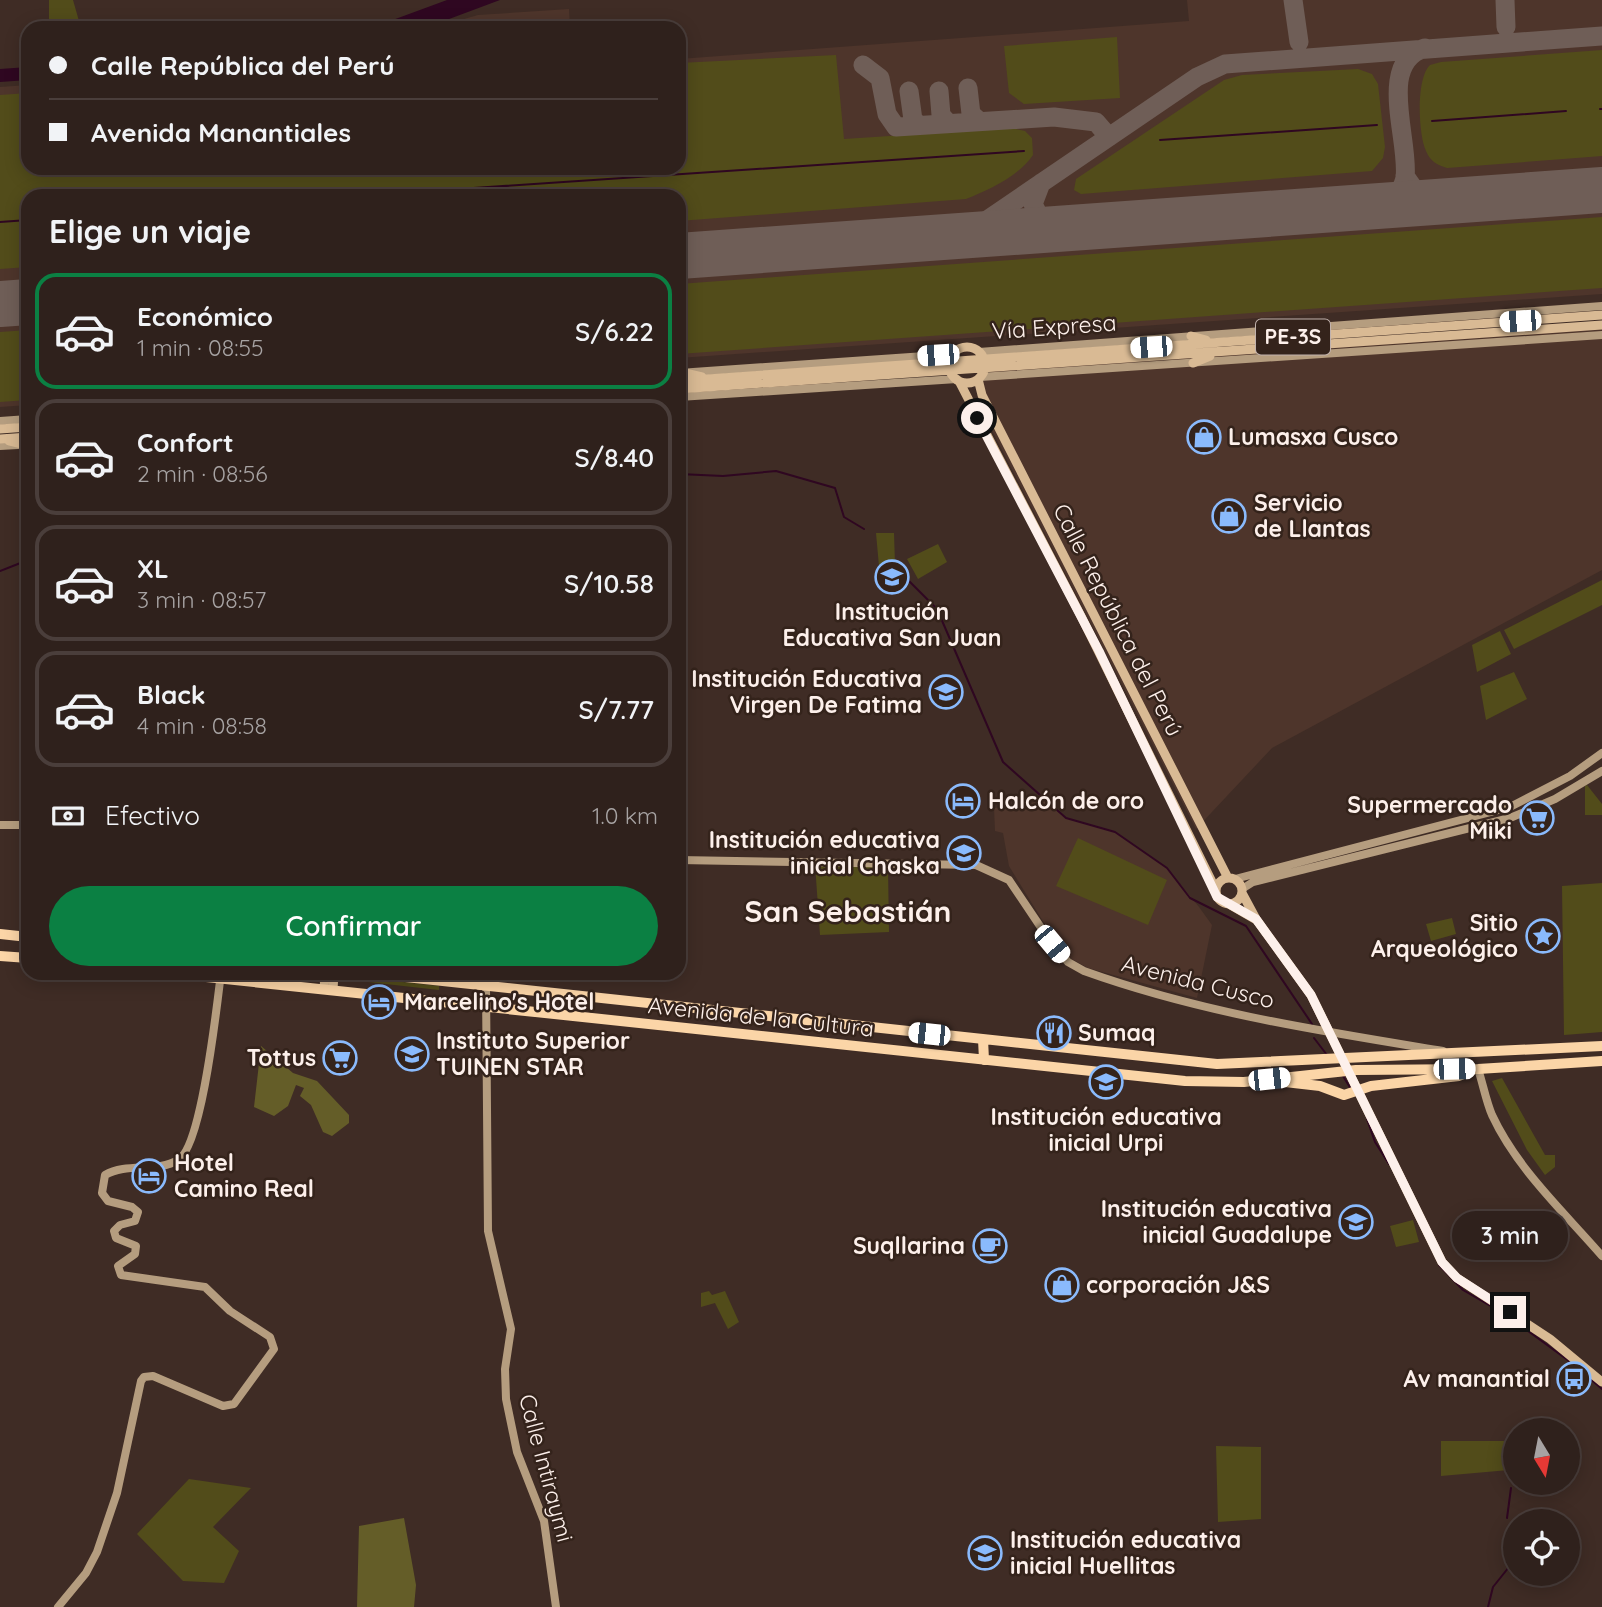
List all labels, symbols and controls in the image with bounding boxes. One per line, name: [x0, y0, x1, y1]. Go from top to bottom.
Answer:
text: Calle República del Perú: [91, 49, 395, 82]
text: Avenida Manantiales: [91, 116, 351, 149]
text: Elige un viaje: [49, 211, 251, 251]
icon: car: [53, 300, 116, 363]
text: Económico: [137, 300, 273, 333]
street label: Vía Expresa: [991, 308, 1117, 345]
car: [1499, 309, 1542, 333]
text: S/6.22: [575, 315, 654, 348]
road number: PE-3S: [1256, 320, 1330, 354]
text: 1 min · 08:55: [137, 333, 264, 362]
car: [1130, 335, 1173, 359]
car: [917, 343, 960, 367]
route start: [961, 402, 993, 434]
shop icon: Lumasxa Cusco: [1185, 418, 1223, 456]
place label: Lumasxa Cusco: [1228, 422, 1398, 451]
icon: car: [53, 426, 116, 489]
text: Confort: [137, 426, 234, 459]
text: S/8.40: [575, 441, 654, 474]
text: 2 min · 08:56: [137, 459, 268, 488]
place label: Servicio de Llantas: [1254, 488, 1371, 543]
shop icon: Servicio de Llantas: [1210, 497, 1248, 535]
street label: Calle República del Perú: [1047, 499, 1190, 741]
icon: car: [53, 552, 116, 615]
text: XL: [137, 552, 169, 585]
school or university icon: Institución Educativa San Juan: [873, 558, 911, 596]
text: S/10.58: [564, 567, 654, 600]
text: 3 min · 08:57: [137, 585, 266, 614]
place label: Institución Educativa San Juan: [782, 597, 1002, 652]
place label: Institución Educativa Virgen De Fatima: [691, 664, 922, 719]
school or university icon: Institución Educativa Virgen De Fatima: [927, 673, 965, 711]
icon: car: [53, 678, 116, 741]
text: Black: [137, 678, 206, 711]
text: S/7.77: [578, 693, 654, 726]
text: 4 min · 08:58: [137, 711, 267, 740]
hotel icon: Halcón de oro: [944, 782, 982, 820]
place label: Halcón de oro: [988, 786, 1144, 815]
place label: Supermercado Miki: [1347, 790, 1512, 845]
icon: cash: [49, 797, 87, 835]
text: Efectivo: [105, 799, 200, 832]
supermarket icon: Supermercado Miki: [1518, 799, 1556, 837]
text: 1.0 km: [592, 801, 658, 830]
place label: Institución educativa inicial Chaska: [709, 825, 940, 880]
school or university icon: Institución educativa inicial Chaska: [945, 834, 983, 872]
button: Confirmar: [49, 886, 658, 966]
district label: San Sebastián: [745, 892, 951, 930]
place label: Sitio Arqueológico: [1371, 908, 1518, 963]
place icon: Sitio Arqueológico: [1524, 917, 1562, 955]
car: [1031, 921, 1074, 967]
street label: Avenida Cusco: [1119, 949, 1277, 1014]
hotel icon: Marcelino's Hotel: [360, 983, 398, 1021]
place label: Marcelino's Hotel: [404, 987, 594, 1016]
street label: Avenida de la Cultura: [647, 990, 876, 1043]
restaurant icon: Sumaq: [1035, 1014, 1073, 1052]
place label: Sumaq: [1078, 1018, 1155, 1047]
car: [908, 1021, 951, 1047]
place label: Instituto Superior TUINEN STAR: [436, 1026, 630, 1081]
school or university icon: Instituto Superior TUINEN STAR: [393, 1035, 431, 1073]
supermarket icon: Tottus: [321, 1039, 359, 1077]
place label: Tottus: [247, 1043, 316, 1072]
car: [1433, 1058, 1476, 1080]
school or university icon: Institución educativa inicial Urpi: [1087, 1063, 1125, 1101]
car: [1248, 1066, 1291, 1092]
place label: Institución educativa inicial Urpi: [990, 1102, 1222, 1157]
place label: Hotel Camino Real: [174, 1148, 314, 1203]
hotel icon: Hotel Camino Real: [130, 1157, 168, 1195]
place label: Institución educativa inicial Guadalupe: [1101, 1194, 1332, 1249]
school or university icon: Institución educativa inicial Guadalupe: [1337, 1203, 1375, 1241]
callout: 3 min: [1452, 1210, 1568, 1260]
text: 3 min: [1481, 1221, 1539, 1250]
cafe icon: Suqllarina: [971, 1227, 1009, 1265]
place label: Suqllarina: [853, 1231, 965, 1260]
shop icon: corporación J&S: [1043, 1266, 1081, 1304]
place label: corporación J&S: [1086, 1270, 1270, 1299]
route end: [1494, 1296, 1526, 1328]
bus stop icon: Av manantial: [1555, 1360, 1593, 1398]
place label: Av manantial: [1404, 1364, 1550, 1393]
street label: Calle Intiraymi: [513, 1391, 580, 1545]
north arrow: [1503, 1418, 1580, 1494]
map controls: [1503, 1418, 1580, 1586]
button: locate: [1503, 1509, 1580, 1586]
place label: Institución educativa inicial Huellitas: [1010, 1525, 1241, 1580]
school or university icon: Institución educativa inicial Huellitas: [966, 1534, 1004, 1572]

